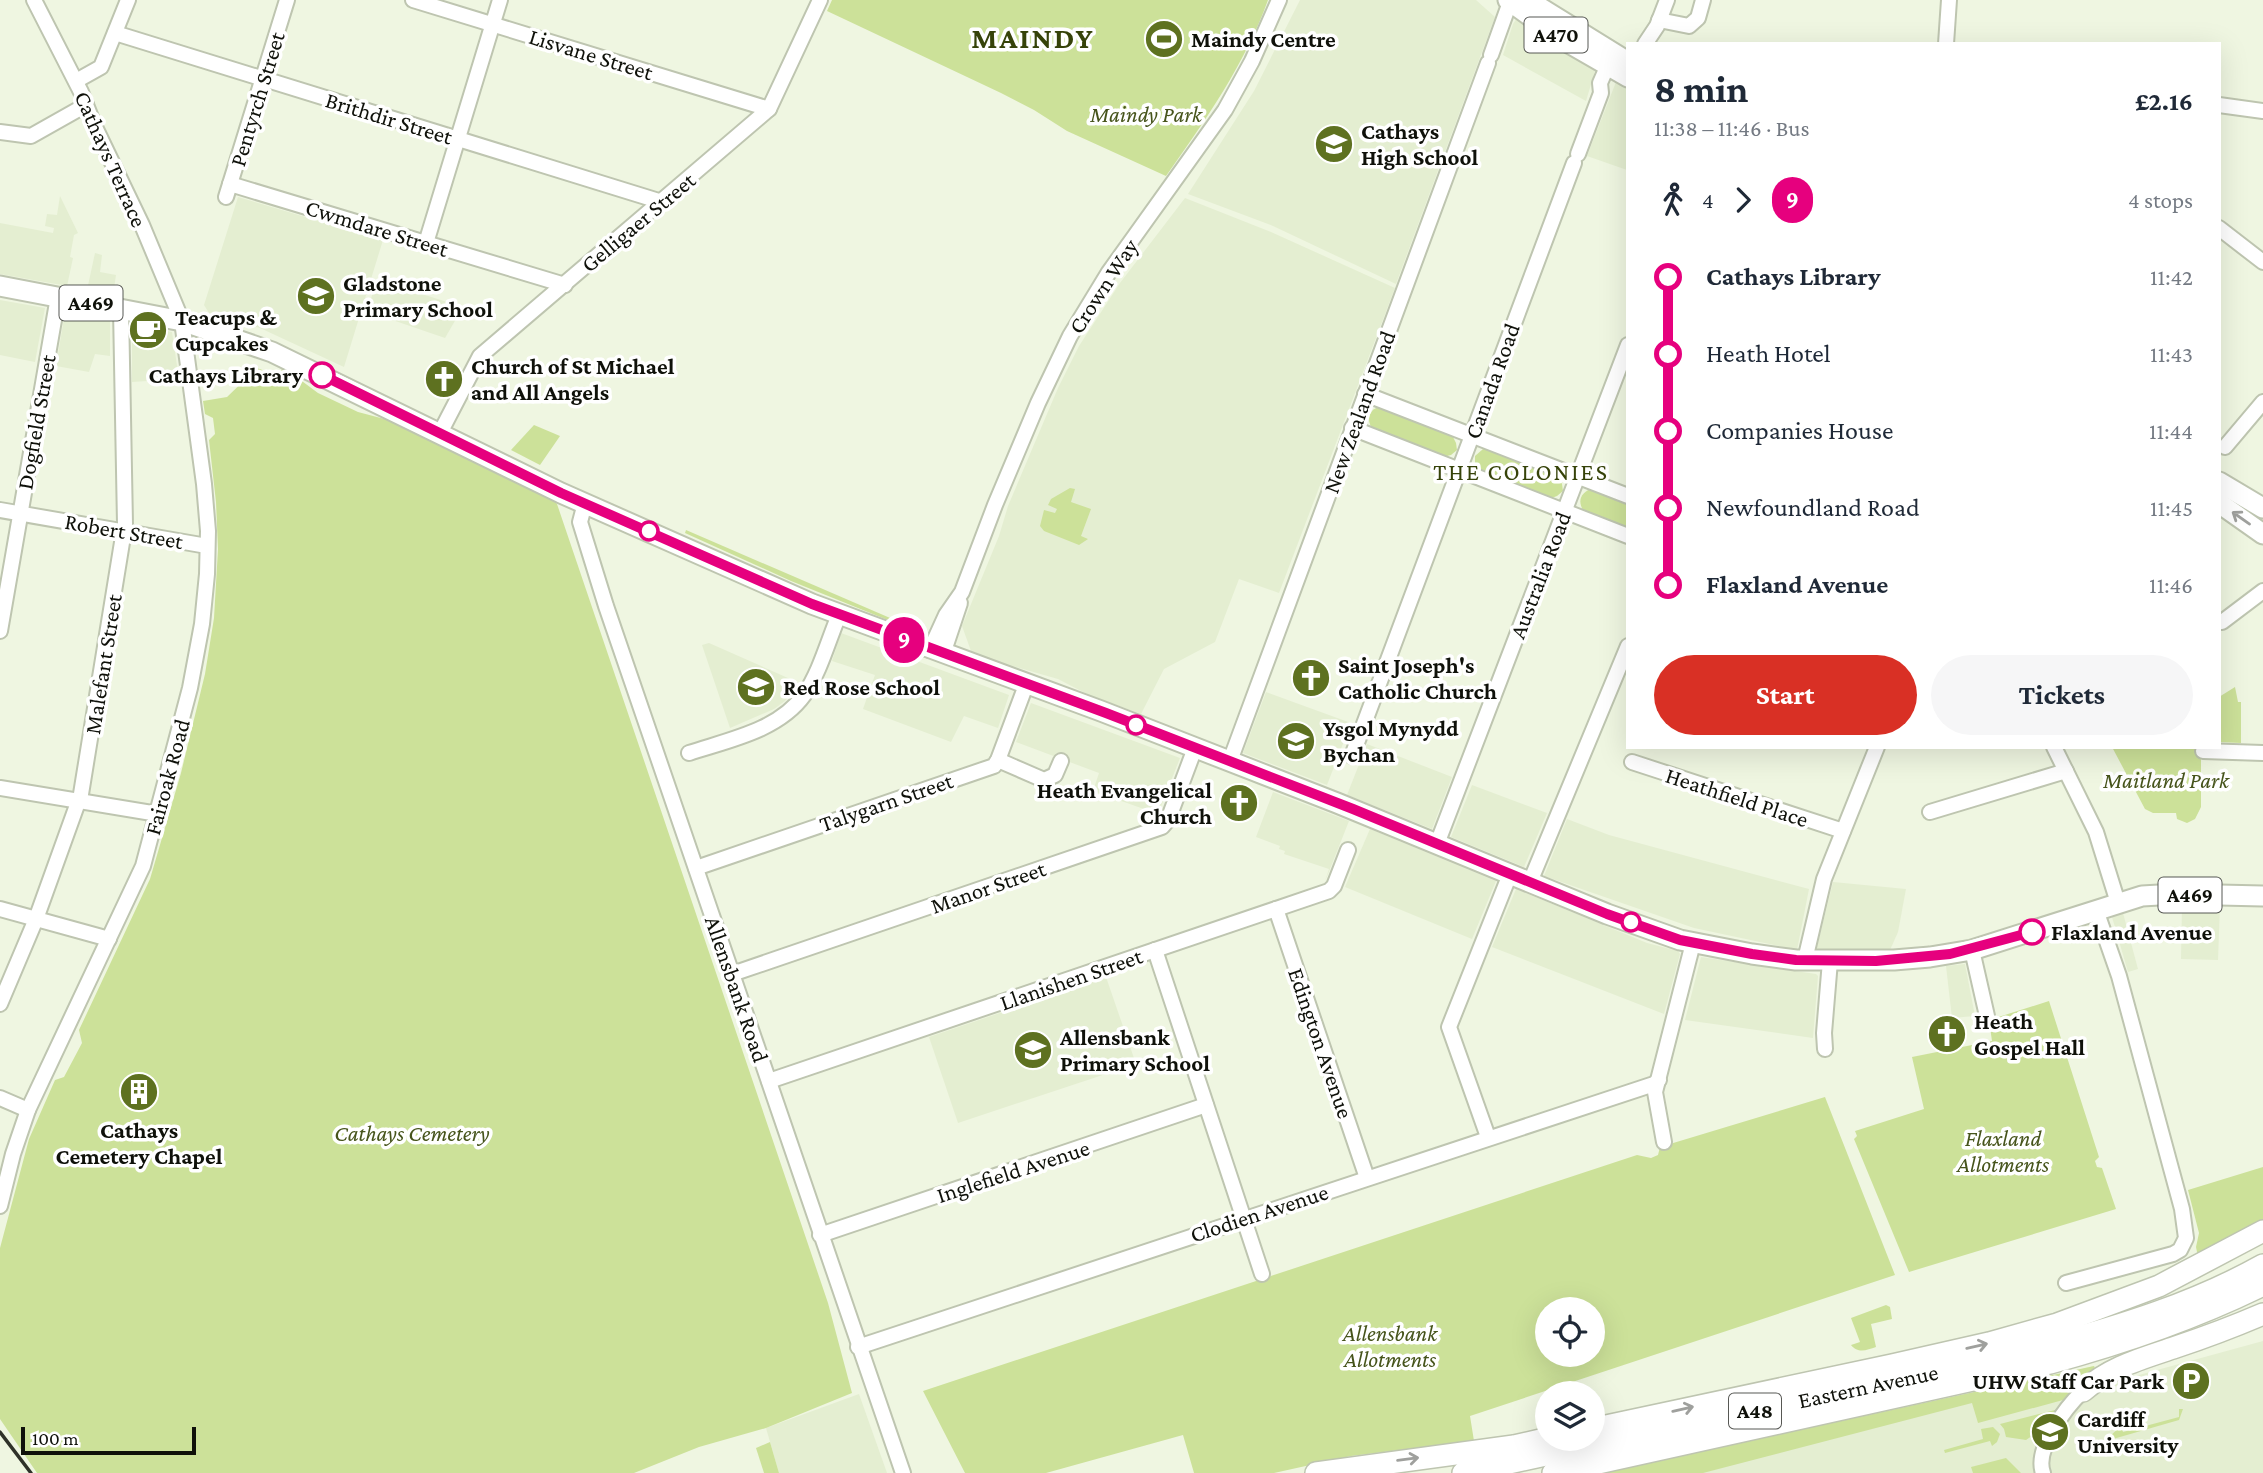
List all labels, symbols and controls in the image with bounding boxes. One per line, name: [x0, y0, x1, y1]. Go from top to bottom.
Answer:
sports icon: Maindy Centre: [1143, 18, 1185, 60]
road number: A470: [1524, 18, 1588, 52]
district label: MAINDY: [971, 21, 1095, 54]
street label: Lisvane Street: [526, 23, 656, 85]
place label: Maindy Centre: [1191, 26, 1336, 52]
street label: Pentyrch Street: [224, 28, 290, 169]
text: 8 min: [1654, 68, 1748, 110]
street label: Brithdir Street: [322, 86, 456, 150]
street label: Cathays Terrace: [69, 87, 153, 231]
text: £2.16: [2135, 87, 2193, 116]
park label: Maindy Park: [1089, 101, 1203, 127]
text: 11:38 – 11:46 · Bus: [1654, 115, 1810, 141]
place label: Cathays High School: [1361, 118, 1479, 170]
school or university icon: Cathays High School: [1313, 123, 1355, 165]
street label: Gelligaer Street: [576, 167, 701, 277]
icon: walk: [1654, 181, 1692, 219]
icon: forward: [1724, 181, 1762, 219]
text: 9: [1786, 186, 1799, 213]
text: 4: [1702, 187, 1714, 213]
text: 4 stops: [2128, 187, 2193, 213]
street label: Cwmdare Street: [303, 194, 452, 262]
street label: Crown Way: [1063, 234, 1143, 338]
text: Cathays Library: [1706, 262, 1881, 291]
text: 11:42: [2150, 264, 2193, 290]
place label: Gladstone Primary School: [343, 270, 493, 322]
school or university icon: Gladstone Primary School: [295, 275, 337, 317]
road number: A469: [60, 286, 122, 320]
place label: Teacups & Cupcakes: [175, 304, 278, 356]
cafe icon: Teacups & Cupcakes: [127, 309, 169, 351]
street label: Canada Road: [1459, 320, 1525, 442]
street label: New Zealand Road: [1318, 327, 1400, 497]
text: Heath Hotel: [1706, 339, 1831, 368]
text: 11:43: [2150, 341, 2193, 367]
street label: Dogfield Street: [11, 352, 61, 492]
place label: Church of St Michael and All Angels: [471, 353, 675, 405]
church icon: Church of St Michael and All Angels: [423, 358, 465, 400]
place label: Cathays Library: [148, 362, 304, 388]
marker: Cathays Library: [309, 362, 335, 388]
text: Companies House: [1706, 416, 1893, 445]
text: 11:44: [2149, 418, 2193, 444]
district label: THE COLONIES: [1433, 458, 1609, 485]
text: Newfoundland Road: [1706, 493, 1920, 522]
text: 11:45: [2150, 495, 2193, 521]
street label: Robert Street: [63, 508, 186, 554]
street label: Australia Road: [1504, 508, 1576, 642]
one-way arrow: [2232, 511, 2251, 525]
unlabelled marker: [639, 521, 659, 541]
text: Flaxland Avenue: [1706, 570, 1888, 599]
text: 11:46: [2149, 572, 2193, 598]
street label: Malefant Street: [79, 592, 127, 736]
line badge: 9: [881, 617, 927, 663]
text: 9: [897, 626, 911, 653]
place label: Saint Joseph's Catholic Church: [1338, 652, 1497, 704]
button: Start: [1654, 655, 1917, 735]
button: Tickets: [1931, 655, 2193, 735]
church icon: Saint Joseph's Catholic Church: [1290, 657, 1332, 699]
school or university icon: Red Rose School: [735, 666, 777, 708]
place label: Red Rose School: [783, 674, 940, 700]
unlabelled marker: [1126, 715, 1146, 735]
place label: Ysgol Mynydd Bychan: [1323, 715, 1459, 767]
street label: Fairoak Road: [139, 716, 195, 838]
school or university icon: Ysgol Mynydd Bychan: [1275, 720, 1317, 762]
street label: Heathfield Place: [1662, 762, 1812, 832]
street label: Talygarn Street: [816, 767, 956, 837]
park label: Maitland Park: [2102, 767, 2230, 793]
place label: Heath Evangelical Church: [1037, 777, 1212, 829]
church icon: Heath Evangelical Church: [1218, 782, 1260, 824]
street label: Manor Street: [927, 855, 1049, 919]
road number: A469: [2158, 878, 2222, 912]
street label: Allensbank Road: [700, 912, 774, 1066]
unlabelled marker: [1621, 912, 1641, 932]
marker: Flaxland Avenue: [2019, 919, 2045, 945]
place label: Flaxland Avenue: [2051, 919, 2213, 945]
street label: Llanishen Street: [997, 942, 1146, 1015]
street label: Edington Avenue: [1283, 964, 1359, 1122]
place label: Heath Gospel Hall: [1974, 1008, 2085, 1060]
church icon: Heath Gospel Hall: [1926, 1013, 1968, 1055]
place label: Allensbank Primary School: [1059, 1024, 1210, 1076]
school or university icon: Allensbank Primary School: [1012, 1029, 1054, 1071]
building icon: Cathays Cemetery Chapel: [118, 1071, 160, 1113]
place label: Cathays Cemetery Chapel: [56, 1117, 223, 1169]
park label: Cathays Cemetery: [334, 1120, 490, 1146]
park label: Flaxland Allotments: [1956, 1125, 2050, 1177]
street label: Inglefield Avenue: [933, 1134, 1093, 1208]
street label: Clodien Avenue: [1187, 1178, 1331, 1248]
map controls: [1535, 1297, 1605, 1451]
button: locate: [1535, 1297, 1605, 1367]
park label: Allensbank Allotments: [1342, 1320, 1438, 1372]
one-way arrow: [1965, 1338, 1988, 1352]
street label: Eastern Avenue: [1796, 1358, 1940, 1414]
parking icon: UHW Staff Car Park: [2170, 1360, 2212, 1402]
place label: UHW Staff Car Park: [1972, 1368, 2165, 1394]
button: layers: [1535, 1381, 1605, 1451]
road number: A48: [1729, 1394, 1781, 1428]
one-way arrow: [1671, 1402, 1694, 1416]
place label: Cardiff University: [2077, 1406, 2179, 1458]
school or university icon: Cardiff University: [2029, 1411, 2071, 1453]
scale bar: [21, 1424, 196, 1456]
text: 100 m: [32, 1428, 79, 1449]
one-way arrow: [1396, 1453, 1418, 1466]

